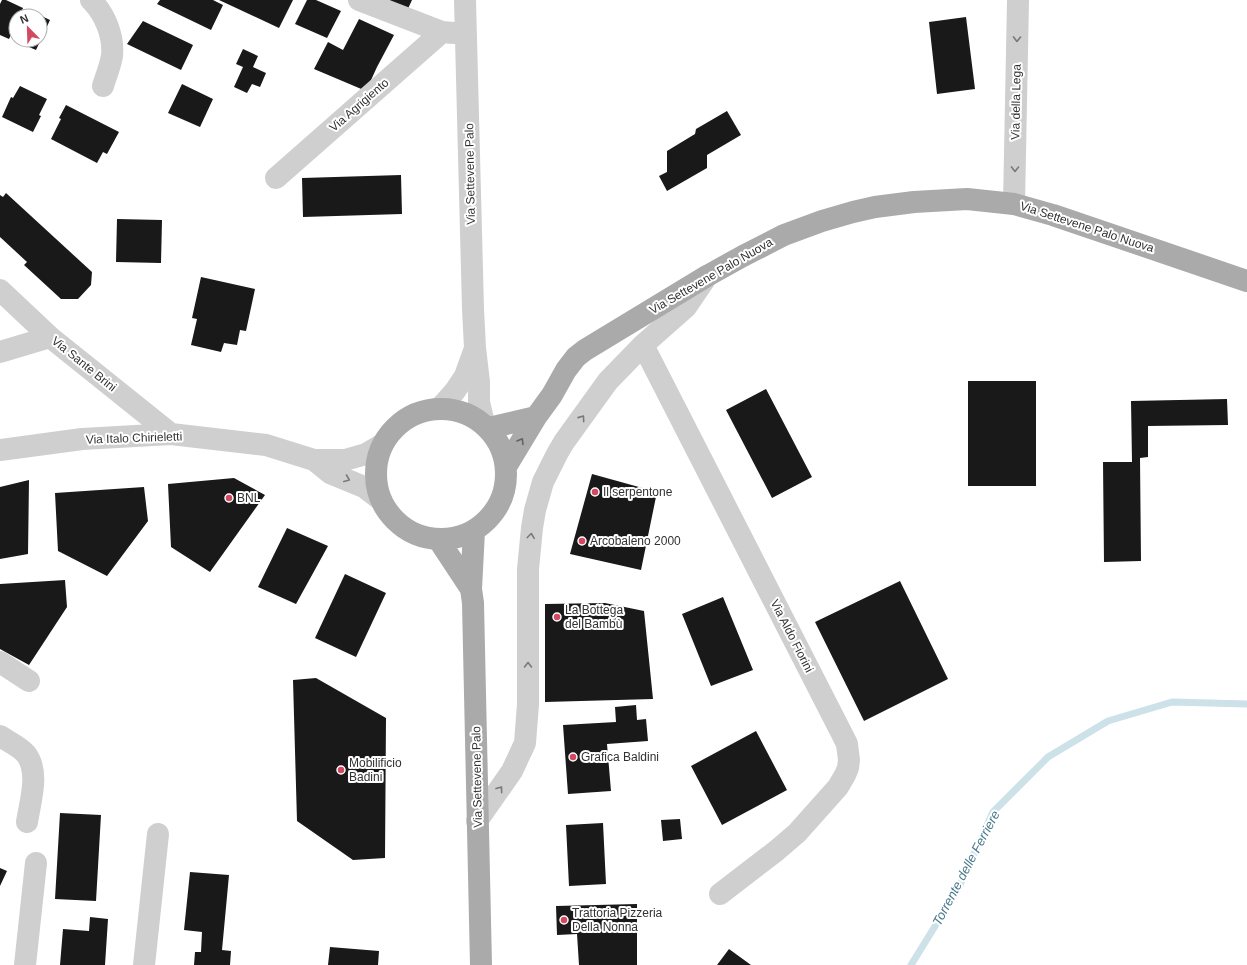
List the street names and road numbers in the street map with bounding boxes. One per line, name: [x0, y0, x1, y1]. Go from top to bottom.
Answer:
street label: Via della Lega: [1008, 64, 1024, 140]
street label: Via Agrigiento: [327, 75, 392, 135]
street label: Via Settevene Palo: [462, 123, 478, 225]
street label: Via Settevene Palo Nuova: [1018, 199, 1156, 255]
street label: Via Settevene Palo Nuova: [647, 235, 775, 317]
street label: Via Sante Brini: [49, 334, 119, 394]
street label: Via Italo Chirieletti: [86, 429, 182, 447]
street label: Via Aldo Fiorini: [768, 597, 816, 675]
street label: Via Settevene Palo: [469, 726, 485, 828]

